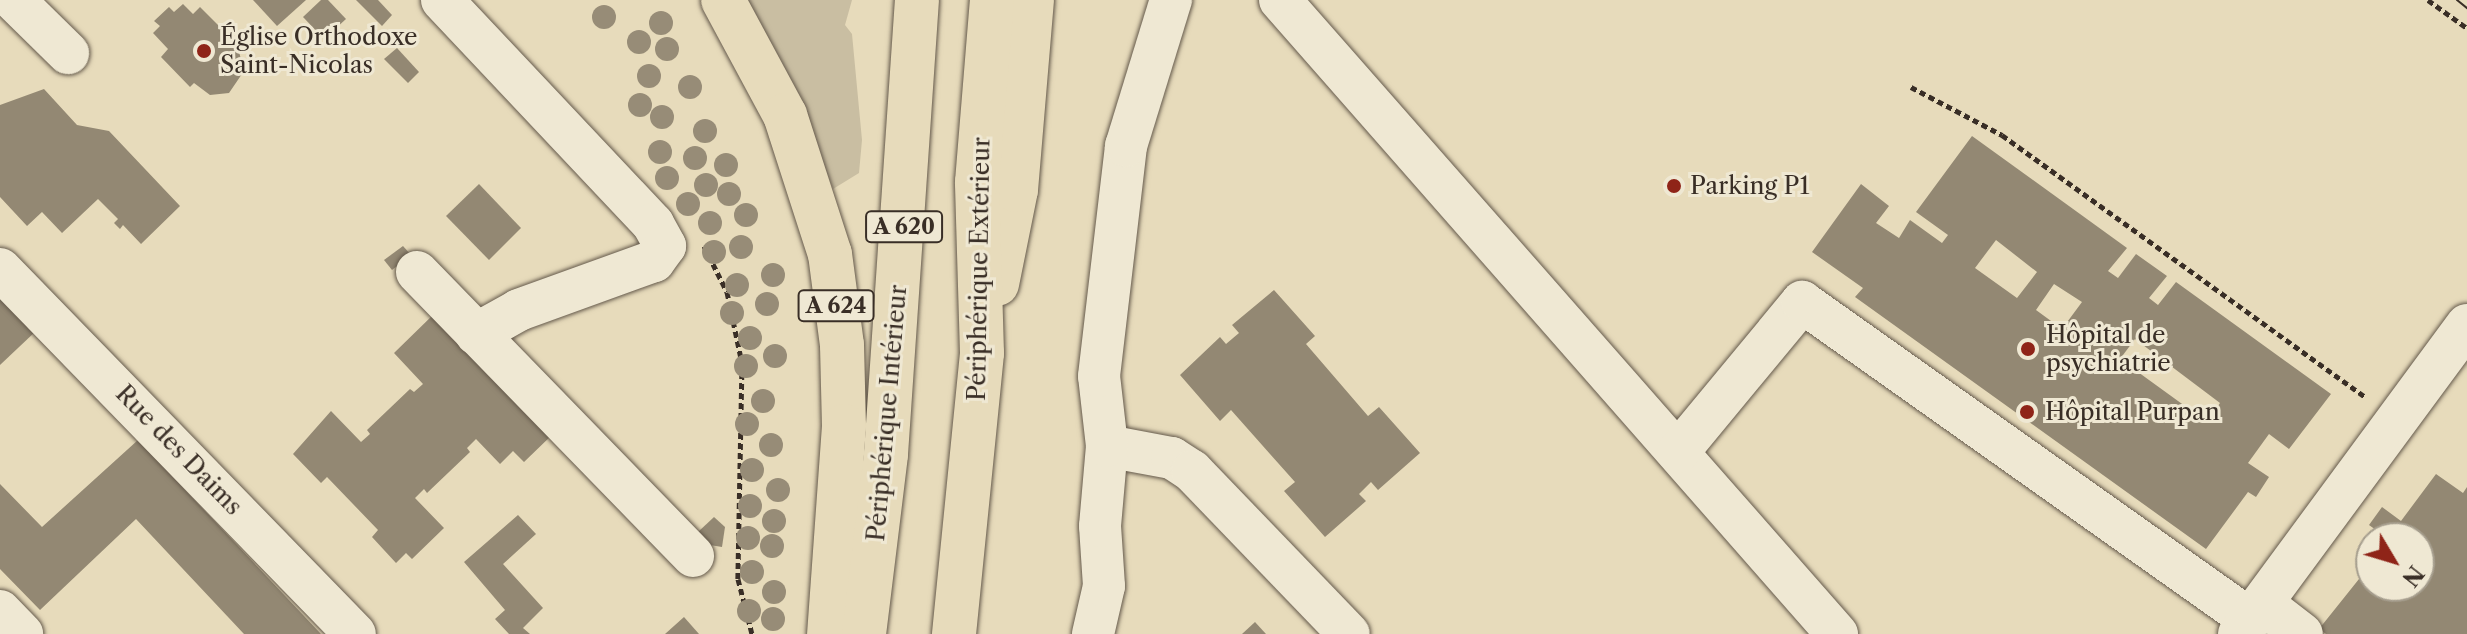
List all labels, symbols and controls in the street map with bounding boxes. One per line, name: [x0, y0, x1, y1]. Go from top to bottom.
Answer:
place label: Église Orthodoxe Saint-Nicolas: [220, 23, 418, 79]
marker: Église Orthodoxe Saint-Nicolas: [195, 42, 213, 60]
street label: Périphérique Extérieur: [962, 137, 996, 401]
place label: Parking P1: [1690, 172, 1809, 200]
marker: Parking P1: [1665, 177, 1683, 195]
road number: A 620: [864, 209, 944, 245]
street label: Périphérique Intérieur: [861, 283, 913, 543]
road number: A 624: [796, 288, 876, 324]
place label: Hôpital de psychiatrie: [2046, 321, 2171, 377]
marker: Hôpital de psychiatrie: [2017, 338, 2039, 360]
street label: Rue des Daims: [110, 379, 248, 521]
place label: Hôpital Purpan: [2045, 398, 2220, 426]
marker: Hôpital Purpan: [2016, 401, 2038, 423]
north arrow: [2355, 522, 2435, 602]
text: N: [2396, 560, 2429, 592]

